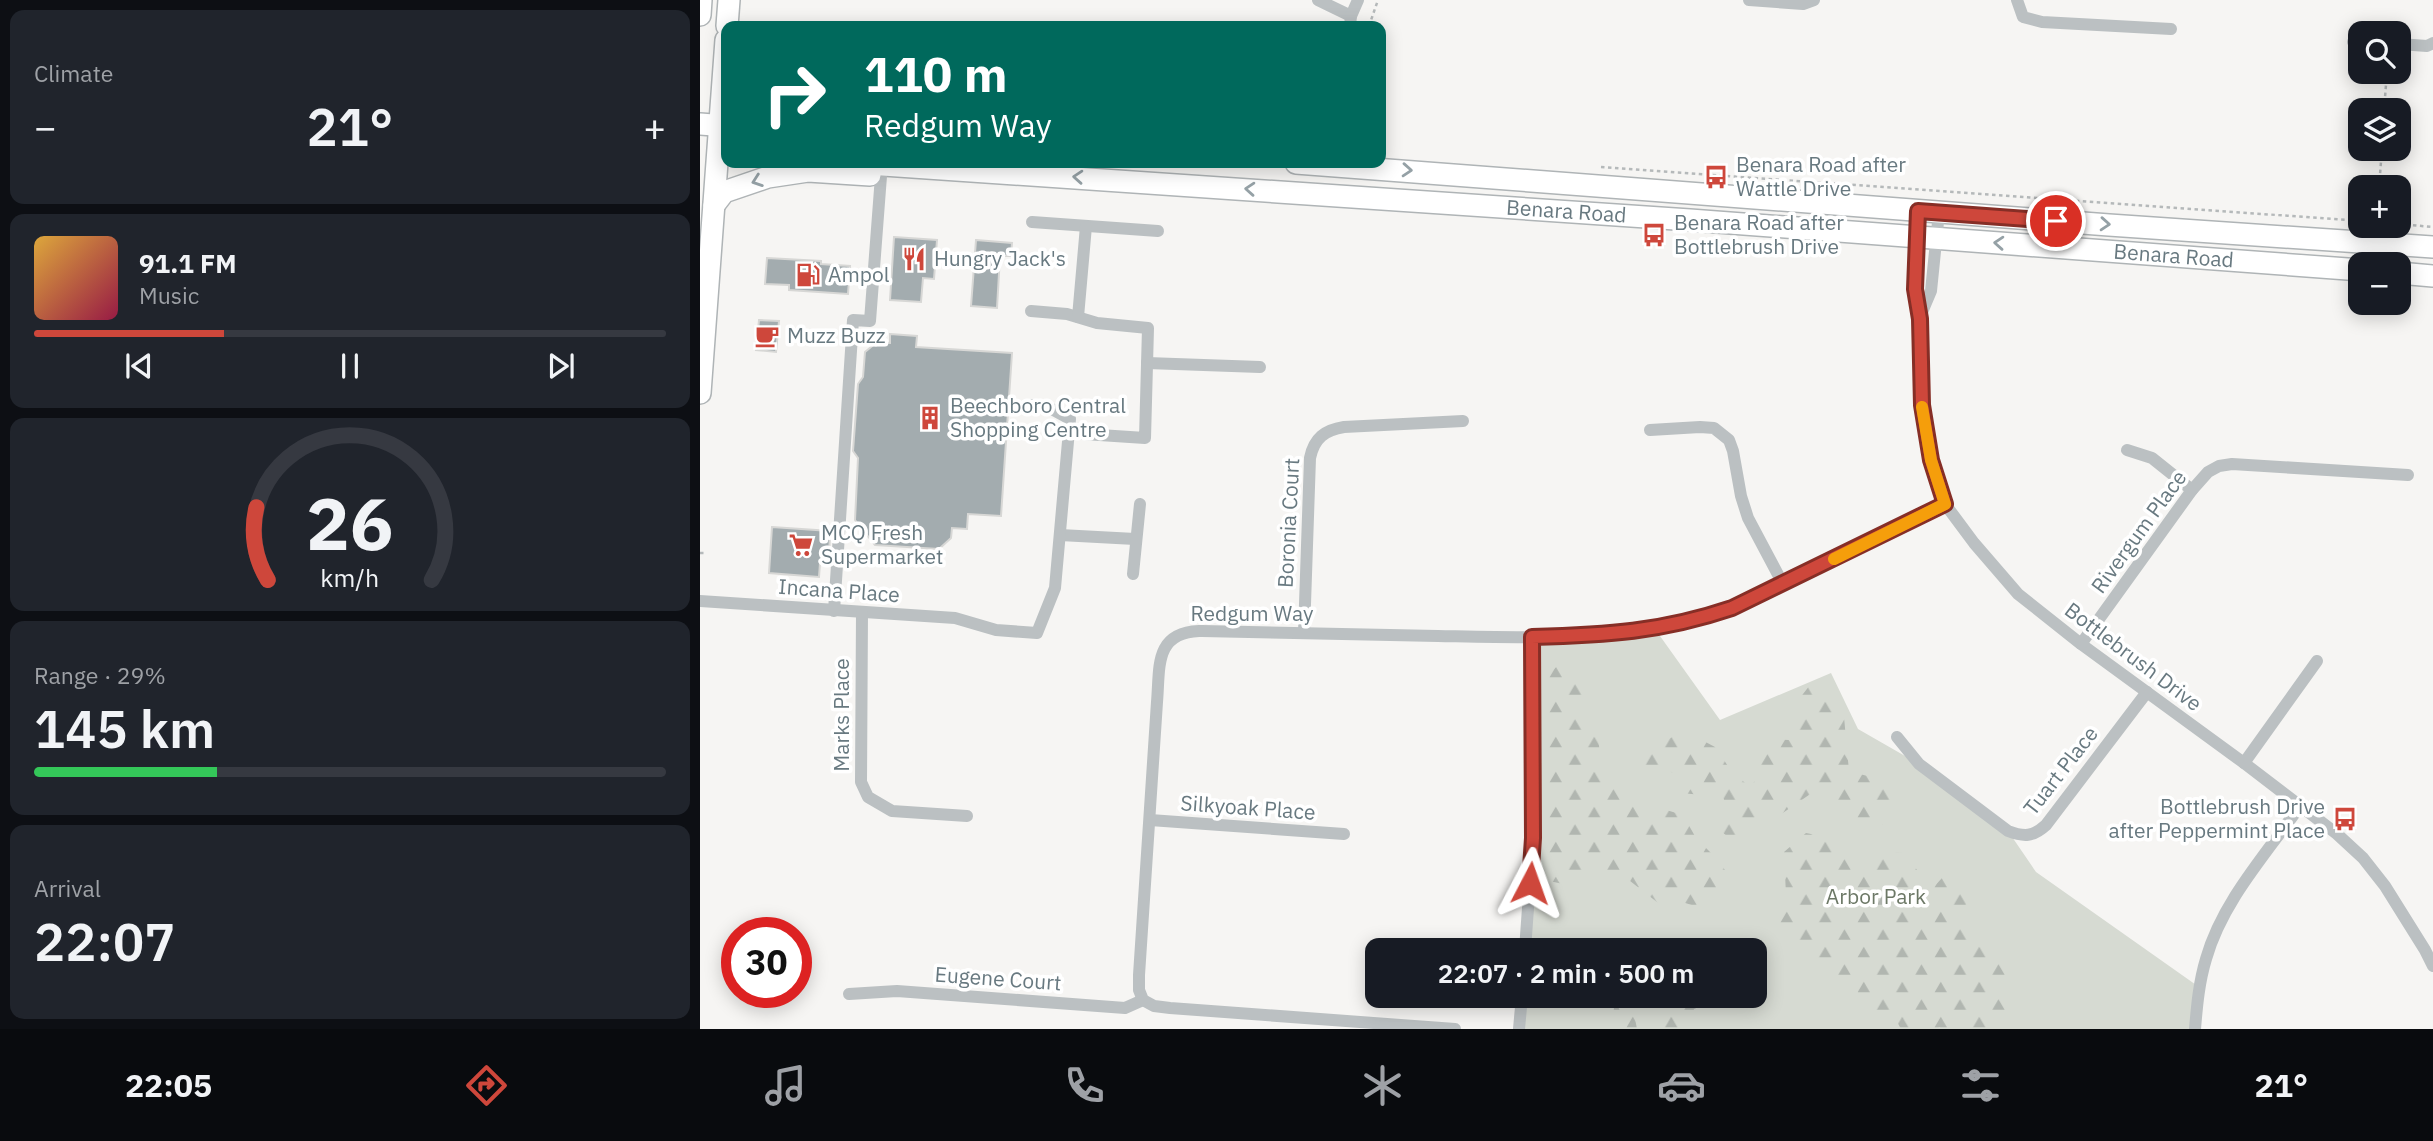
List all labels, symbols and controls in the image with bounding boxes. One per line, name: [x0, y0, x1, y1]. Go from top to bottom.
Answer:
map controls: [2348, 21, 2411, 315]
button: search: [2348, 21, 2411, 84]
text: 110 m: [864, 42, 1008, 105]
icon: right: [749, 49, 840, 140]
text: Climate: [34, 58, 113, 88]
text: 21°: [307, 93, 393, 160]
button: layers: [2348, 98, 2411, 161]
text: −: [34, 102, 57, 151]
text: +: [643, 102, 666, 151]
text: Redgum Way: [864, 104, 1052, 146]
place label: Benara Road after Wattle Drive: [1736, 150, 1906, 202]
one-way arrow: [1402, 162, 1413, 177]
bus stop icon: Benara Road after Wattle Drive: [1702, 163, 1730, 191]
one-way arrow: [1072, 170, 1083, 185]
one-way arrow: [752, 173, 764, 187]
button: +: [2348, 175, 2411, 238]
one-way arrow: [1244, 182, 1255, 197]
pin: [2026, 191, 2086, 251]
street label: Benara Road: [1505, 193, 1627, 229]
icon: arrive: [2037, 202, 2075, 240]
place label: Benara Road after Bottlebrush Drive: [1674, 208, 1844, 260]
one-way arrow: [2100, 217, 2111, 232]
bus stop icon: Benara Road after Bottlebrush Drive: [1640, 221, 1668, 249]
one-way arrow: [1994, 236, 2005, 251]
street label: Benara Road: [2113, 237, 2235, 273]
place label: Hungry Jack's: [934, 244, 1066, 272]
restaurant icon: Hungry Jack's: [900, 245, 928, 273]
text: 91.1 FM: [139, 246, 237, 280]
button: −: [2348, 252, 2411, 315]
place label: Ampol: [828, 260, 890, 288]
fuel station icon: Ampol: [794, 261, 822, 289]
text: Music: [139, 280, 199, 310]
place label: Muzz Buzz: [787, 321, 886, 349]
cafe icon: Muzz Buzz: [753, 322, 781, 350]
icon: previous: [120, 347, 158, 385]
icon: pause: [331, 347, 369, 385]
icon: next: [542, 347, 580, 385]
place label: Beechboro Central Shopping Centre: [950, 391, 1126, 443]
building icon: Beechboro Central Shopping Centre: [916, 404, 944, 432]
street label: Boronia Court: [1271, 457, 1305, 589]
street label: Rivergum Place: [2084, 464, 2192, 598]
text: 26: [306, 476, 394, 571]
place label: MCQ Fresh Supermarket: [821, 518, 943, 570]
supermarket icon: MCQ Fresh Supermarket: [787, 531, 815, 559]
text: km/h: [321, 561, 379, 594]
street label: Incana Place: [777, 572, 901, 608]
street label: Bottlebrush Drive: [2059, 595, 2208, 717]
street label: Redgum Way: [1190, 599, 1314, 627]
street label: Marks Place: [827, 658, 855, 772]
text: Range · 29%: [34, 660, 166, 690]
text: 145 km: [34, 695, 215, 762]
street label: Tuart Place: [2017, 720, 2104, 821]
street label: Silkyoak Place: [1180, 788, 1316, 826]
place label: Bottlebrush Drive after Peppermint Place: [2109, 792, 2325, 844]
bus stop icon: Bottlebrush Drive after Peppermint Place: [2331, 805, 2359, 833]
position arrow: [1493, 846, 1567, 920]
text: Arrival: [34, 873, 101, 903]
park label: Arbor Park: [1826, 882, 1926, 910]
text: 22:07: [34, 908, 175, 975]
speed limit sign: 30: [721, 917, 812, 1008]
text: 22:07 · 2 min · 500 m: [1438, 956, 1694, 990]
street label: Eugene Court: [934, 960, 1062, 996]
icon: directions: [462, 1061, 511, 1110]
icon: music: [761, 1061, 810, 1110]
icon: phone: [1060, 1061, 1109, 1110]
icon: climate: [1358, 1061, 1407, 1110]
icon: car: [1657, 1061, 1706, 1110]
icon: filters: [1956, 1061, 2005, 1110]
text: 22:05: [125, 1064, 212, 1106]
text: 21°: [2255, 1064, 2308, 1106]

